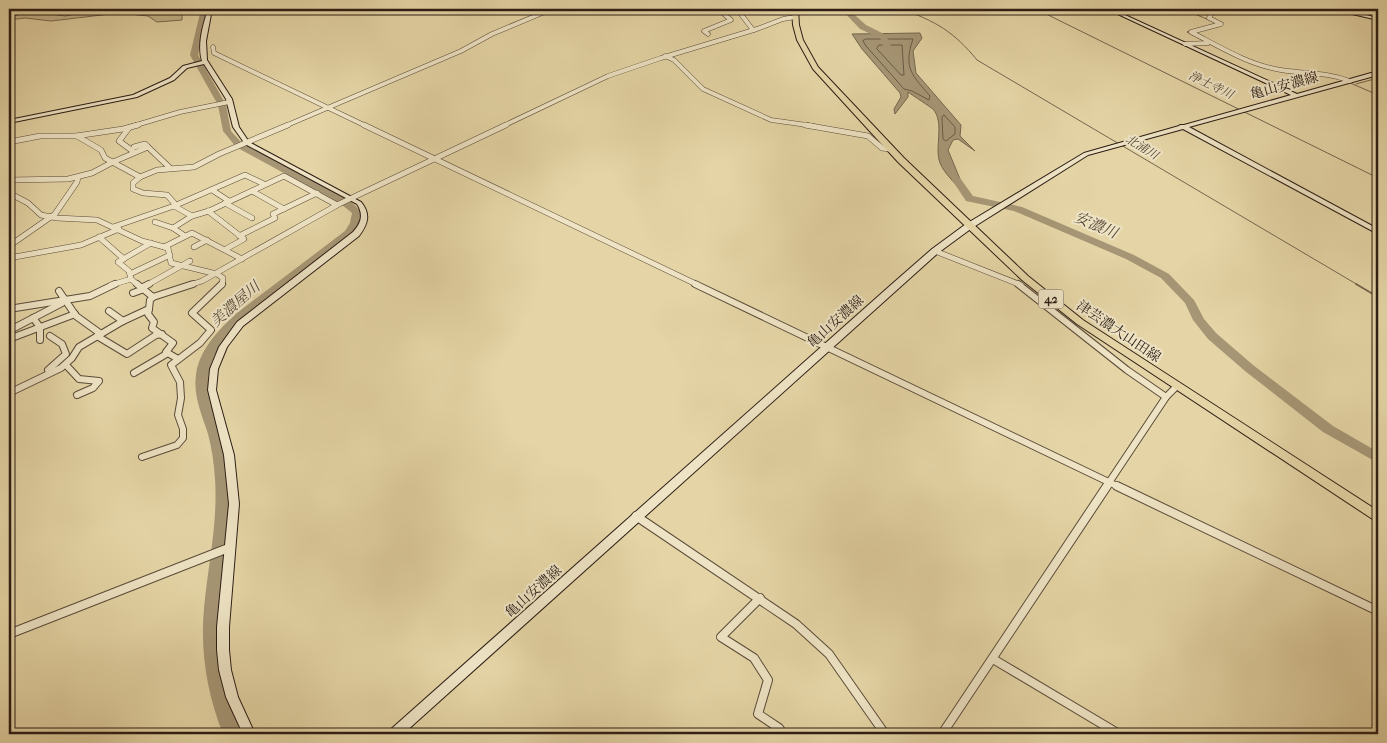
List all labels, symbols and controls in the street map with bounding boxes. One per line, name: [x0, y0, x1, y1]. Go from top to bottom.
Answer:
water label: 浄土寺川: [1186, 68, 1237, 103]
street label: 亀山安濃線: [1248, 68, 1320, 103]
water label: 北浦川: [1123, 132, 1163, 163]
water label: 安濃川: [1072, 208, 1122, 243]
water label: 美濃屋川: [206, 276, 265, 330]
road number: 42: [1038, 290, 1064, 308]
street label: 亀山安濃線: [804, 292, 867, 351]
street label: 津芸濃大山田線: [1073, 297, 1164, 366]
street label: 亀山安濃線: [502, 562, 565, 621]

